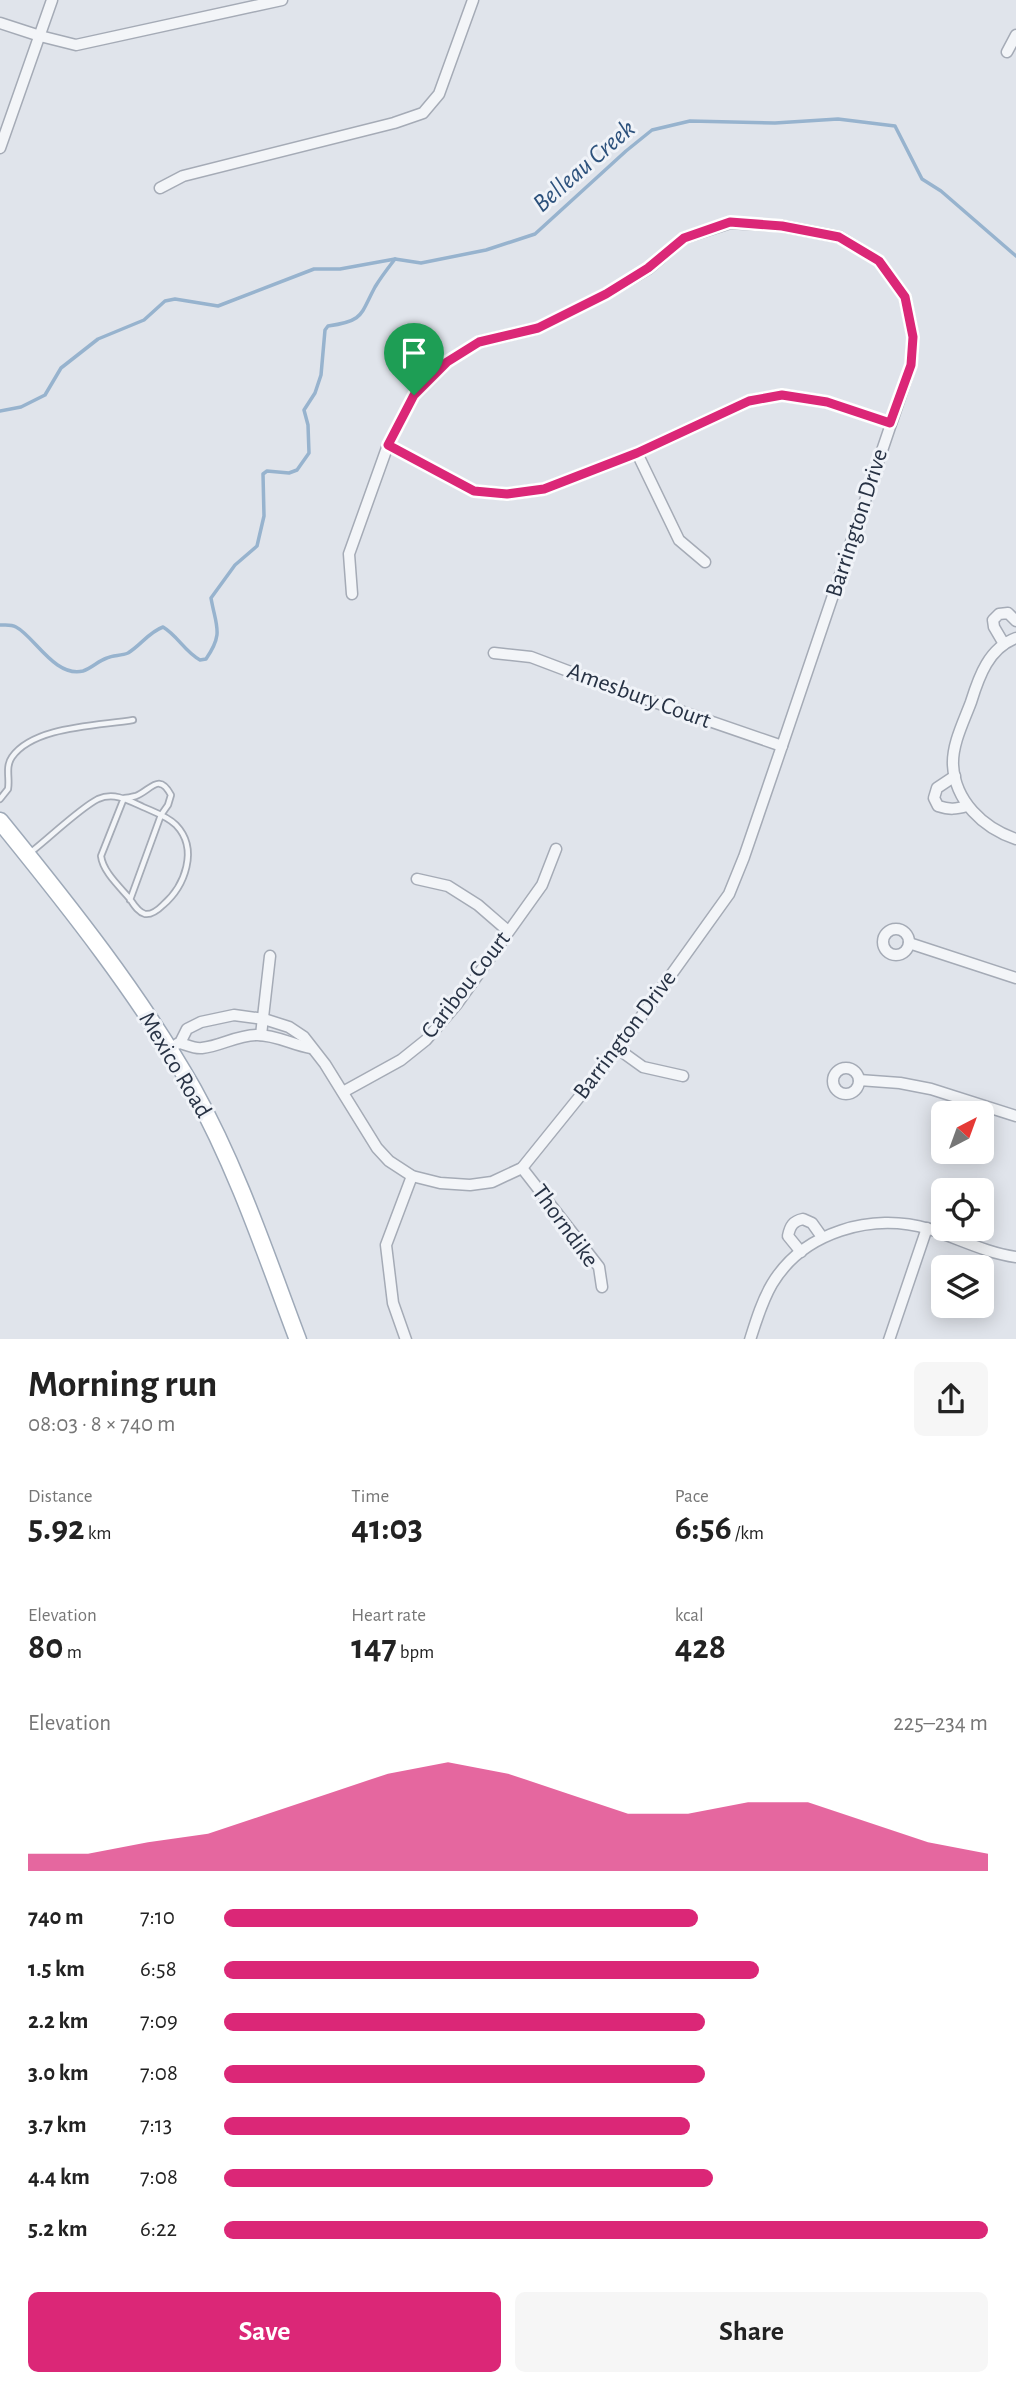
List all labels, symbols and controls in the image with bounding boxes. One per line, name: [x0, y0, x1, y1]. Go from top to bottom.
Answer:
water label: Belleau Creek: [528, 115, 640, 217]
pin: [384, 323, 444, 395]
icon: arrive: [395, 334, 433, 372]
street label: Barrington Drive: [822, 446, 892, 600]
street label: Amesbury Court: [564, 659, 714, 733]
street label: Caribou Court: [417, 927, 515, 1043]
street label: Barrington Drive: [569, 966, 681, 1104]
street label: Mexico Road: [134, 1008, 216, 1122]
north arrow: [931, 1101, 994, 1164]
map controls: [931, 1101, 994, 1318]
button: locate: [931, 1178, 994, 1241]
street label: Thorndike: [527, 1180, 603, 1272]
button: layers: [931, 1255, 994, 1318]
button: share: [914, 1362, 988, 1436]
text: Morning run: [28, 1366, 217, 1404]
text: 08:03 · 8 × 740 m: [28, 1413, 175, 1436]
text: Distance: [28, 1487, 92, 1506]
text: Time: [351, 1487, 389, 1506]
text: Pace: [675, 1487, 709, 1506]
text: 5.92: [28, 1511, 85, 1546]
text: 41:03: [351, 1511, 423, 1546]
text: 6:56: [675, 1511, 732, 1546]
text: km: [85, 1524, 112, 1543]
text: /km: [732, 1524, 764, 1543]
text: Elevation: [28, 1606, 97, 1625]
text: Heart rate: [351, 1606, 426, 1625]
text: kcal: [675, 1606, 704, 1625]
text: 80: [28, 1630, 64, 1665]
text: 147: [351, 1630, 397, 1665]
text: 428: [675, 1630, 726, 1665]
text: m: [64, 1643, 82, 1662]
text: bpm: [397, 1643, 434, 1662]
text: Elevation: [28, 1712, 111, 1735]
text: 225–234 m: [893, 1712, 988, 1735]
text: 740 m: [28, 1906, 84, 1929]
text: 7:10: [140, 1906, 175, 1929]
text: 1.5 km: [28, 1958, 85, 1981]
text: 6:58: [140, 1958, 177, 1981]
text: 2.2 km: [28, 2010, 88, 2033]
text: 7:09: [140, 2010, 178, 2033]
text: 3.0 km: [28, 2062, 89, 2085]
text: 7:08: [140, 2062, 178, 2085]
text: 3.7 km: [28, 2114, 87, 2137]
text: 7:13: [140, 2114, 172, 2137]
text: 4.4 km: [28, 2166, 90, 2189]
text: 7:08: [140, 2166, 178, 2189]
text: 5.2 km: [28, 2218, 87, 2241]
text: 6:22: [140, 2218, 177, 2241]
button: Save: [28, 2292, 501, 2372]
button: Share: [515, 2292, 988, 2372]

